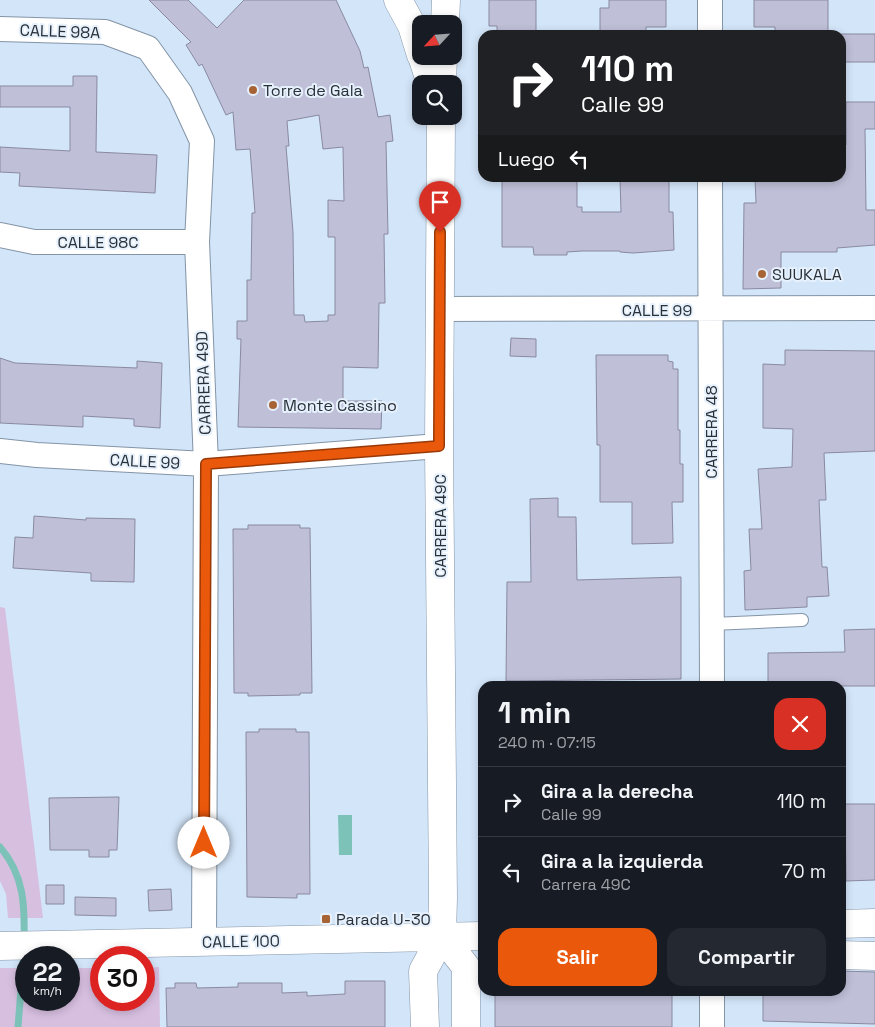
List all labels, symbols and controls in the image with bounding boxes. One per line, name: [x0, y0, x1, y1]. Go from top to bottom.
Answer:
north arrow: [412, 15, 462, 65]
map controls: [412, 15, 462, 125]
street label: CALLE 98A: [19, 20, 101, 43]
text: 110 m: [581, 47, 674, 91]
icon: right: [498, 50, 563, 115]
button: search: [412, 75, 462, 125]
place label: Torre de Gala: [263, 80, 363, 101]
marker: Torre de Gala: [247, 84, 259, 96]
text: Calle 99: [581, 90, 664, 118]
icon: left: [565, 145, 593, 173]
text: Luego: [498, 147, 555, 172]
pin: [419, 181, 461, 232]
icon: arrive: [426, 188, 454, 216]
street label: CALLE 98C: [58, 232, 138, 253]
place label: SUUKALA: [772, 264, 842, 285]
marker: SUUKALA: [756, 268, 768, 280]
street label: CALLE 99: [622, 300, 692, 321]
street label: CARRERA 49D: [191, 331, 216, 435]
street label: CARRERA 48: [701, 385, 722, 479]
place label: Monte Cassino: [283, 395, 397, 416]
marker: Monte Cassino: [267, 399, 279, 411]
street label: CALLE 99: [109, 449, 181, 474]
street label: CARRERA 49C: [430, 474, 451, 578]
text: 1 min: [498, 693, 571, 732]
button: close: [774, 698, 826, 750]
text: 240 m · 07:15: [498, 732, 596, 753]
text: Gira a la derecha: [541, 779, 693, 804]
icon: right: [498, 788, 526, 816]
text: 110 m: [777, 789, 826, 814]
text: Calle 99: [541, 804, 601, 825]
position arrow: [177, 816, 229, 868]
text: Gira a la izquierda: [541, 849, 703, 874]
icon: left: [498, 858, 526, 886]
text: 70 m: [782, 859, 826, 884]
text: Carrera 49C: [541, 874, 631, 895]
place label: Parada U-30: [336, 909, 431, 930]
marker: Parada U-30: [320, 913, 332, 925]
button: Salir: [498, 928, 657, 986]
button: Compartir: [667, 928, 826, 986]
street label: CALLE 100: [202, 930, 280, 953]
speed limit sign: 30: [90, 946, 155, 1011]
text: 22: [33, 956, 62, 988]
text: km/h: [33, 983, 62, 999]

